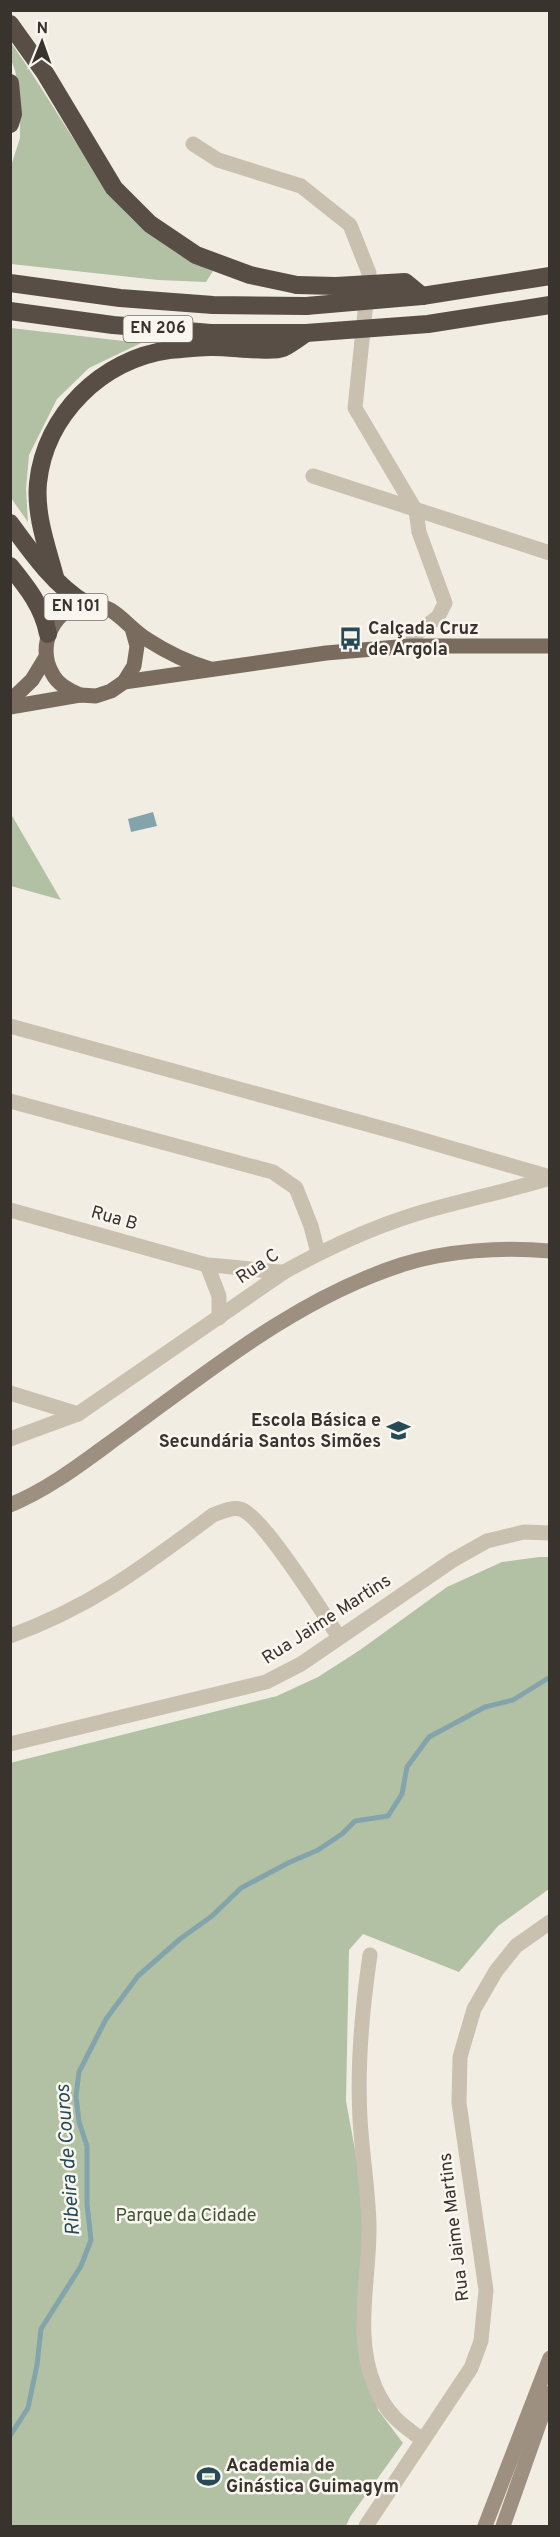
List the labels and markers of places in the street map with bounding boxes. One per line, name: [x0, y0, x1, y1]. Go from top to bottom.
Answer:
place label: Calçada Cruz de Argola: [368, 618, 479, 662]
bus stop icon: Calçada Cruz de Argola: [337, 626, 363, 652]
place label: Escola Básica e Secundária Santos Simões: [159, 1410, 381, 1454]
school or university icon: Escola Básica e Secundária Santos Simões: [386, 1418, 412, 1444]
place label: Academia de Ginástica Guimagym: [226, 2455, 399, 2499]
sports icon: Academia de Ginástica Guimagym: [195, 2463, 221, 2489]

